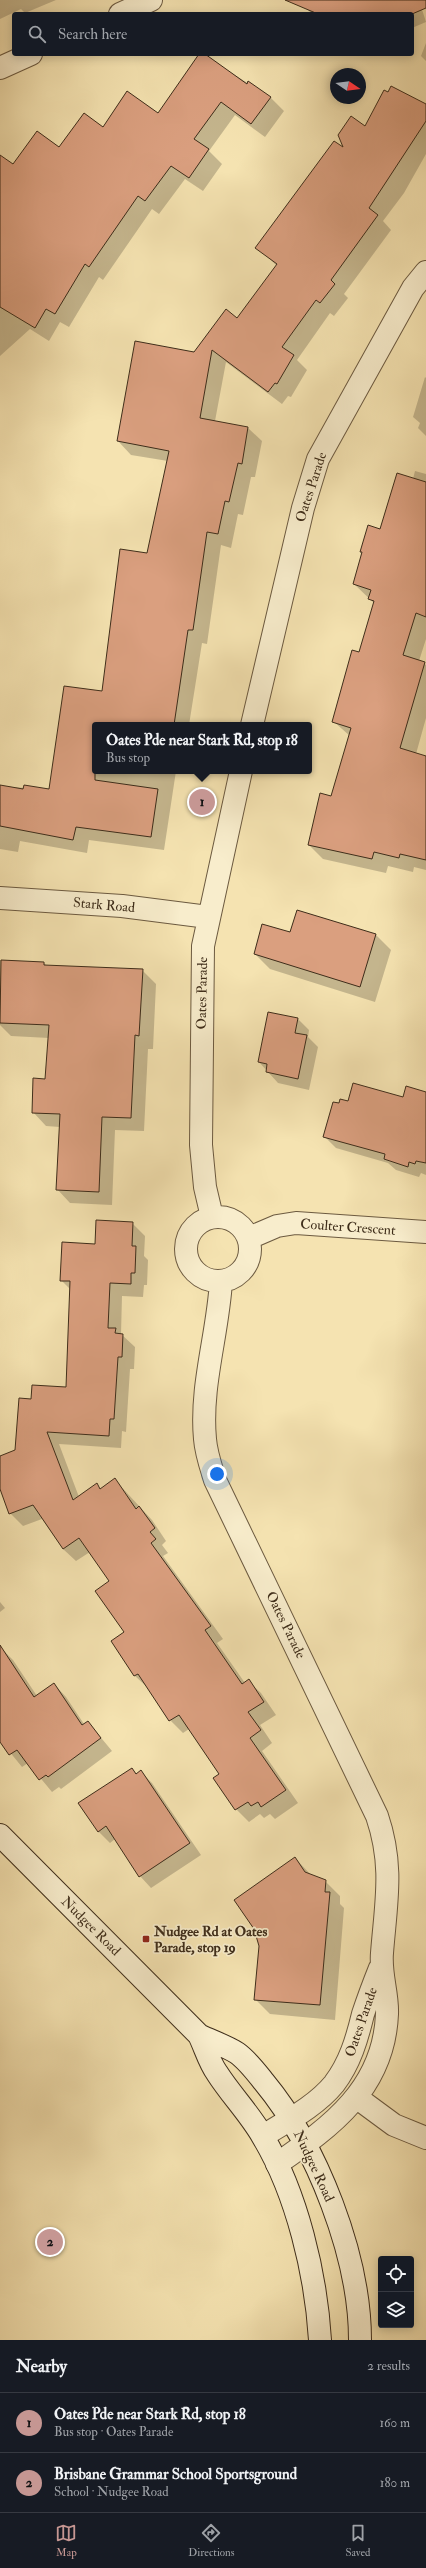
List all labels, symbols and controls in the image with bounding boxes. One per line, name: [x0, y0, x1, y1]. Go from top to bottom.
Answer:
search box: [12, 12, 414, 56]
icon: search: [26, 23, 48, 45]
text: Search here: [58, 25, 127, 44]
north arrow: [330, 68, 366, 104]
street label: Oates Parade: [292, 450, 330, 524]
popup: [92, 722, 312, 774]
text: Oates Pde near Stark Rd, stop 18: [106, 731, 298, 750]
text: Bus stop: [106, 750, 150, 766]
pin: 1: [189, 787, 215, 817]
street label: Stark Road: [72, 894, 136, 916]
street label: Oates Parade: [193, 956, 211, 1029]
street label: Coulter Crescent: [300, 1215, 397, 1239]
your location: [207, 1464, 227, 1484]
street label: Oates Parade: [262, 1589, 310, 1661]
street label: Nudgee Road: [58, 1893, 124, 1959]
place label: Nudgee Rd at Oates Parade, stop 19: [153, 1923, 267, 1957]
marker: Nudgee Rd at Oates Parade, stop 19: [141, 1934, 151, 1944]
street label: Oates Parade: [341, 1985, 381, 2059]
street label: Nudgee Road: [290, 2127, 338, 2205]
pin: 2: [37, 2227, 63, 2257]
map controls: [378, 2256, 414, 2328]
button: locate: [378, 2256, 414, 2292]
button: layers: [378, 2292, 414, 2328]
text: Nearby: [16, 2356, 67, 2377]
text: 2 results: [367, 2358, 410, 2374]
text: Oates Pde near Stark Rd, stop 18: [54, 2405, 246, 2424]
text: 1: [27, 2415, 31, 2431]
text: 160 m: [379, 2415, 410, 2431]
text: Bus stop · Oates Parade: [54, 2424, 173, 2440]
text: Brisbane Grammar School Sportsground: [54, 2465, 297, 2484]
text: 2: [26, 2475, 32, 2491]
text: 180 m: [380, 2475, 410, 2491]
text: School · Nudgee Road: [54, 2484, 169, 2500]
tab: Map: [55, 2522, 77, 2559]
tab: Directions: [188, 2522, 235, 2559]
tab: Saved: [345, 2522, 371, 2559]

